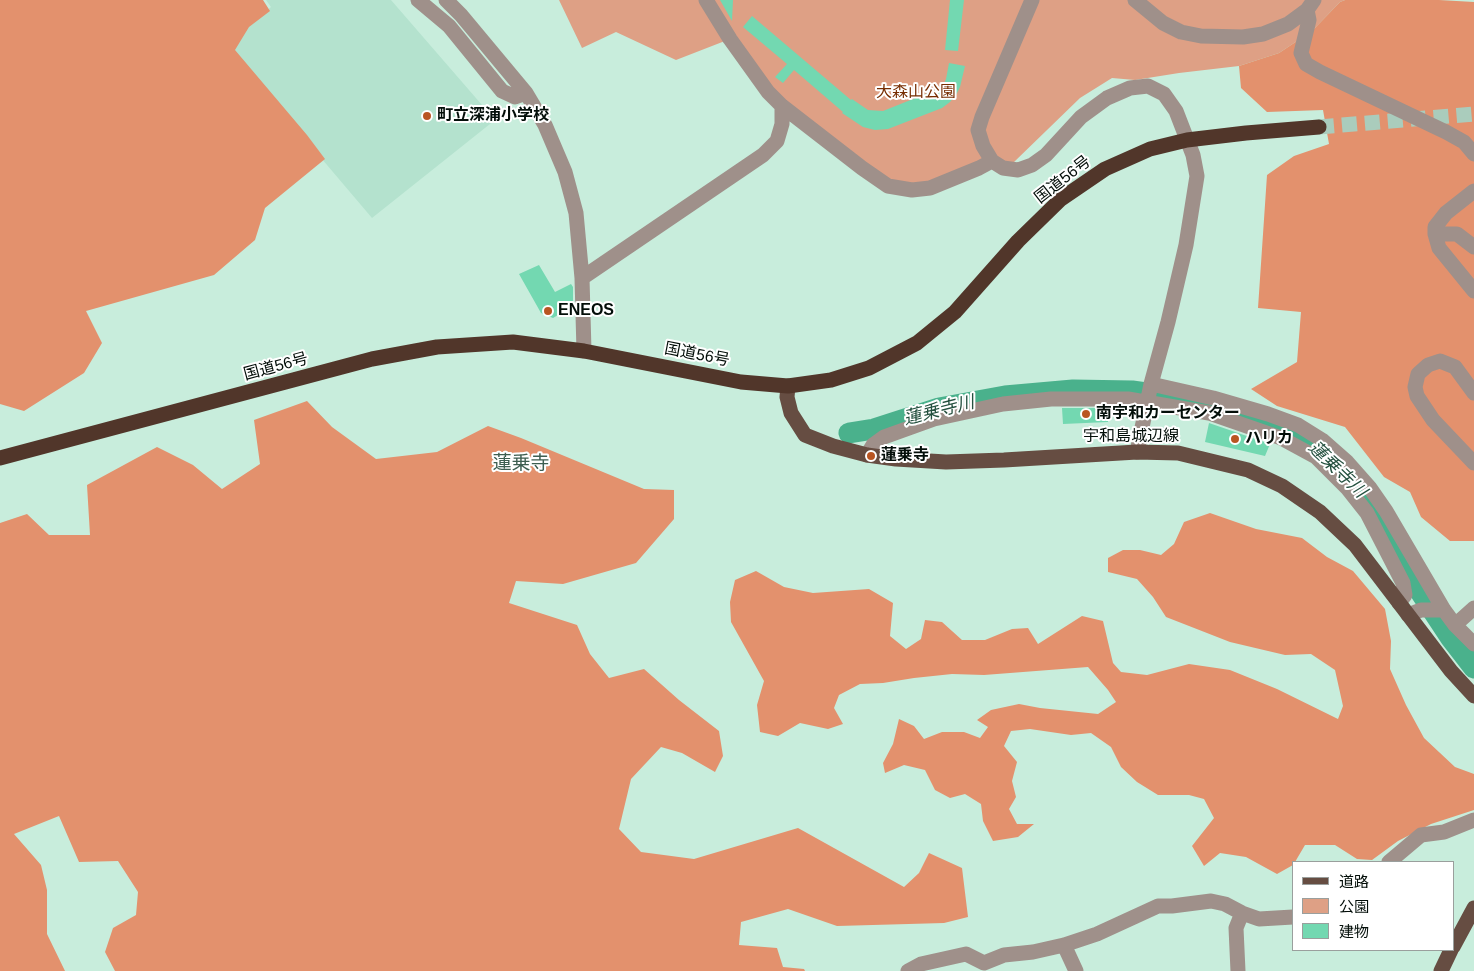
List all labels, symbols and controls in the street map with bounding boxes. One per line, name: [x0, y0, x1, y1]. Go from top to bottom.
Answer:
park label: 大森山公園: [876, 83, 956, 103]
place label: 町立深浦小学校: [437, 106, 549, 126]
marker: 町立深浦小学校: [421, 110, 433, 122]
street label: 国道56号: [1031, 152, 1095, 208]
place label: ENEOS: [558, 301, 614, 321]
marker: ENEOS: [542, 305, 554, 317]
street label: 国道56号: [663, 339, 731, 371]
street label: 国道56号: [242, 349, 310, 385]
water label: 蓮乗寺川: [901, 392, 977, 430]
place label: 南宇和カーセンター: [1096, 404, 1240, 424]
marker: 南宇和カーセンター: [1080, 408, 1092, 420]
street label: 宇和島城辺線: [1083, 427, 1179, 447]
place label: ハリカ: [1245, 429, 1293, 449]
marker: ハリカ: [1229, 433, 1241, 445]
water label: 蓮乗寺川: [1304, 437, 1370, 503]
place label: 蓮乗寺: [881, 446, 929, 466]
marker: 蓮乗寺: [865, 450, 877, 462]
district label: 蓮乗寺: [493, 453, 549, 475]
legend: [1292, 861, 1454, 951]
text: 道路: [1339, 873, 1369, 890]
text: 公園: [1339, 898, 1369, 915]
text: 建物: [1339, 923, 1369, 940]

